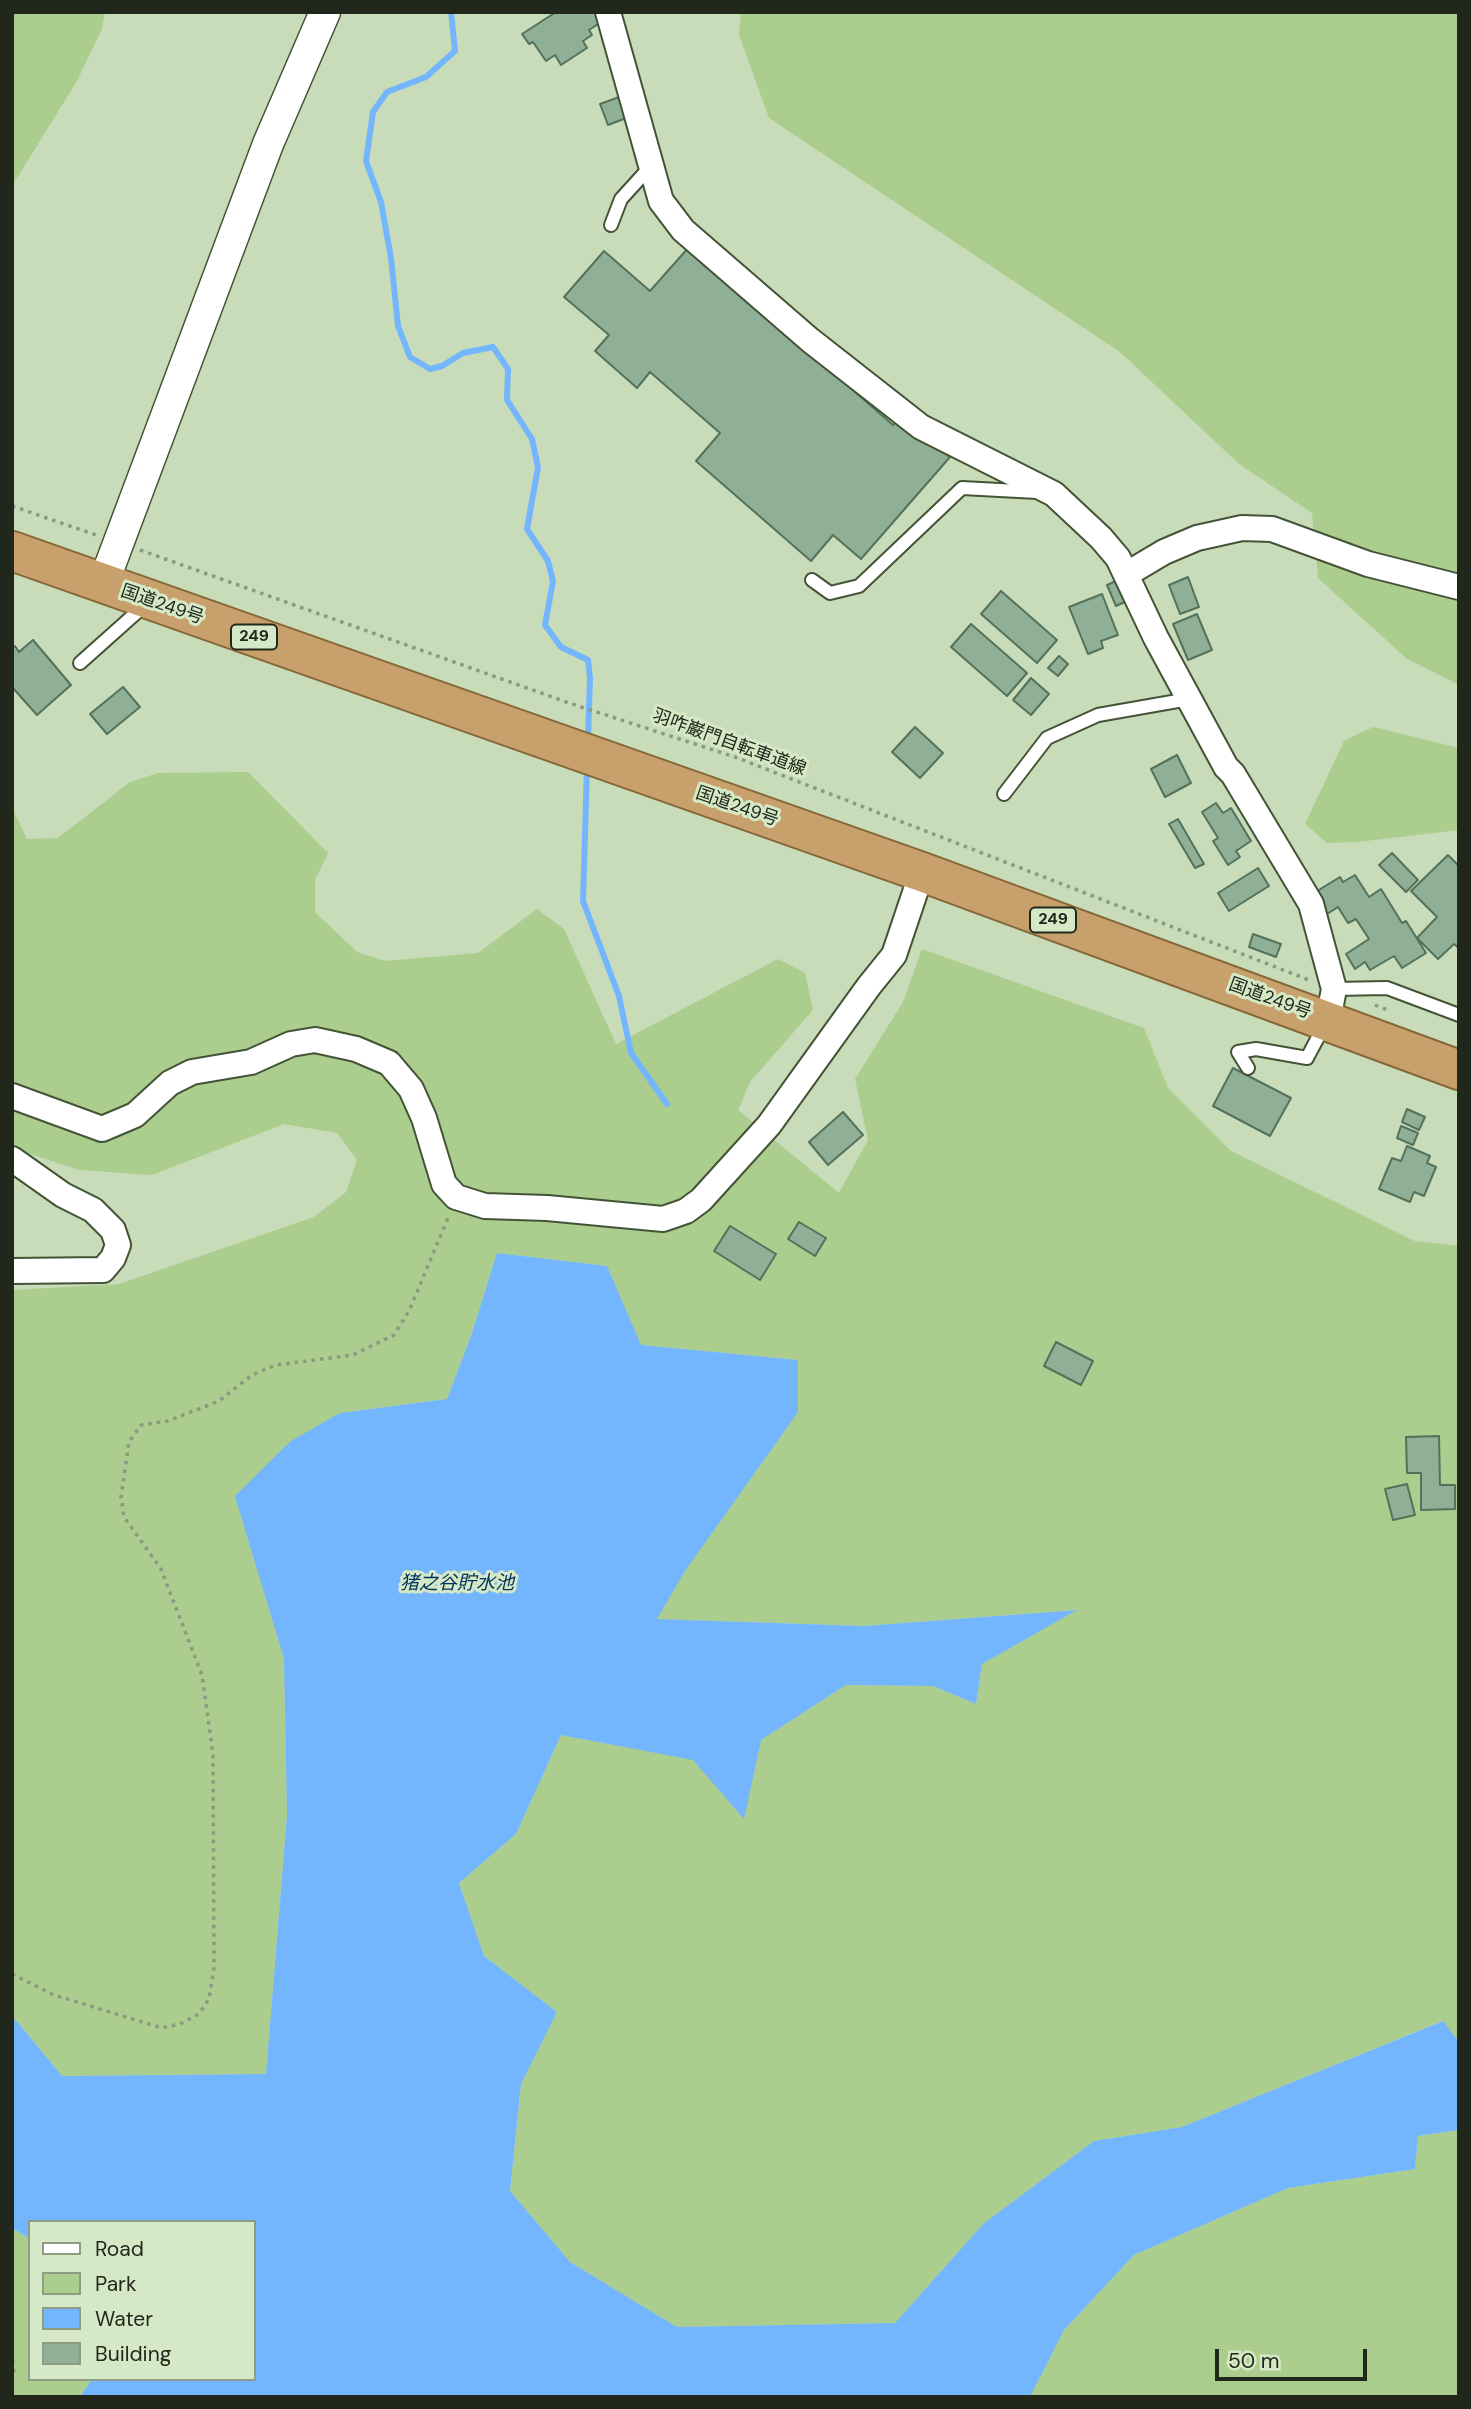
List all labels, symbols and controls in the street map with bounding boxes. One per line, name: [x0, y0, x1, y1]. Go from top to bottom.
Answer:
street label: 国道249号: [118, 581, 206, 629]
road number: 249: [231, 624, 277, 650]
street label: 羽咋巌門自転車道線: [649, 705, 809, 781]
street label: 国道249号: [693, 783, 781, 831]
road number: 249: [1030, 908, 1076, 932]
street label: 国道249号: [1226, 974, 1314, 1024]
water label: 猪之谷貯水池: [400, 1573, 514, 1595]
legend: [28, 2220, 256, 2381]
text: Road: [95, 2235, 144, 2263]
text: Park: [95, 2270, 136, 2298]
text: Water: [95, 2305, 153, 2333]
scale bar: [1219, 2336, 1371, 2380]
text: Building: [95, 2340, 171, 2368]
text: 50 m: [1228, 2347, 1279, 2375]

